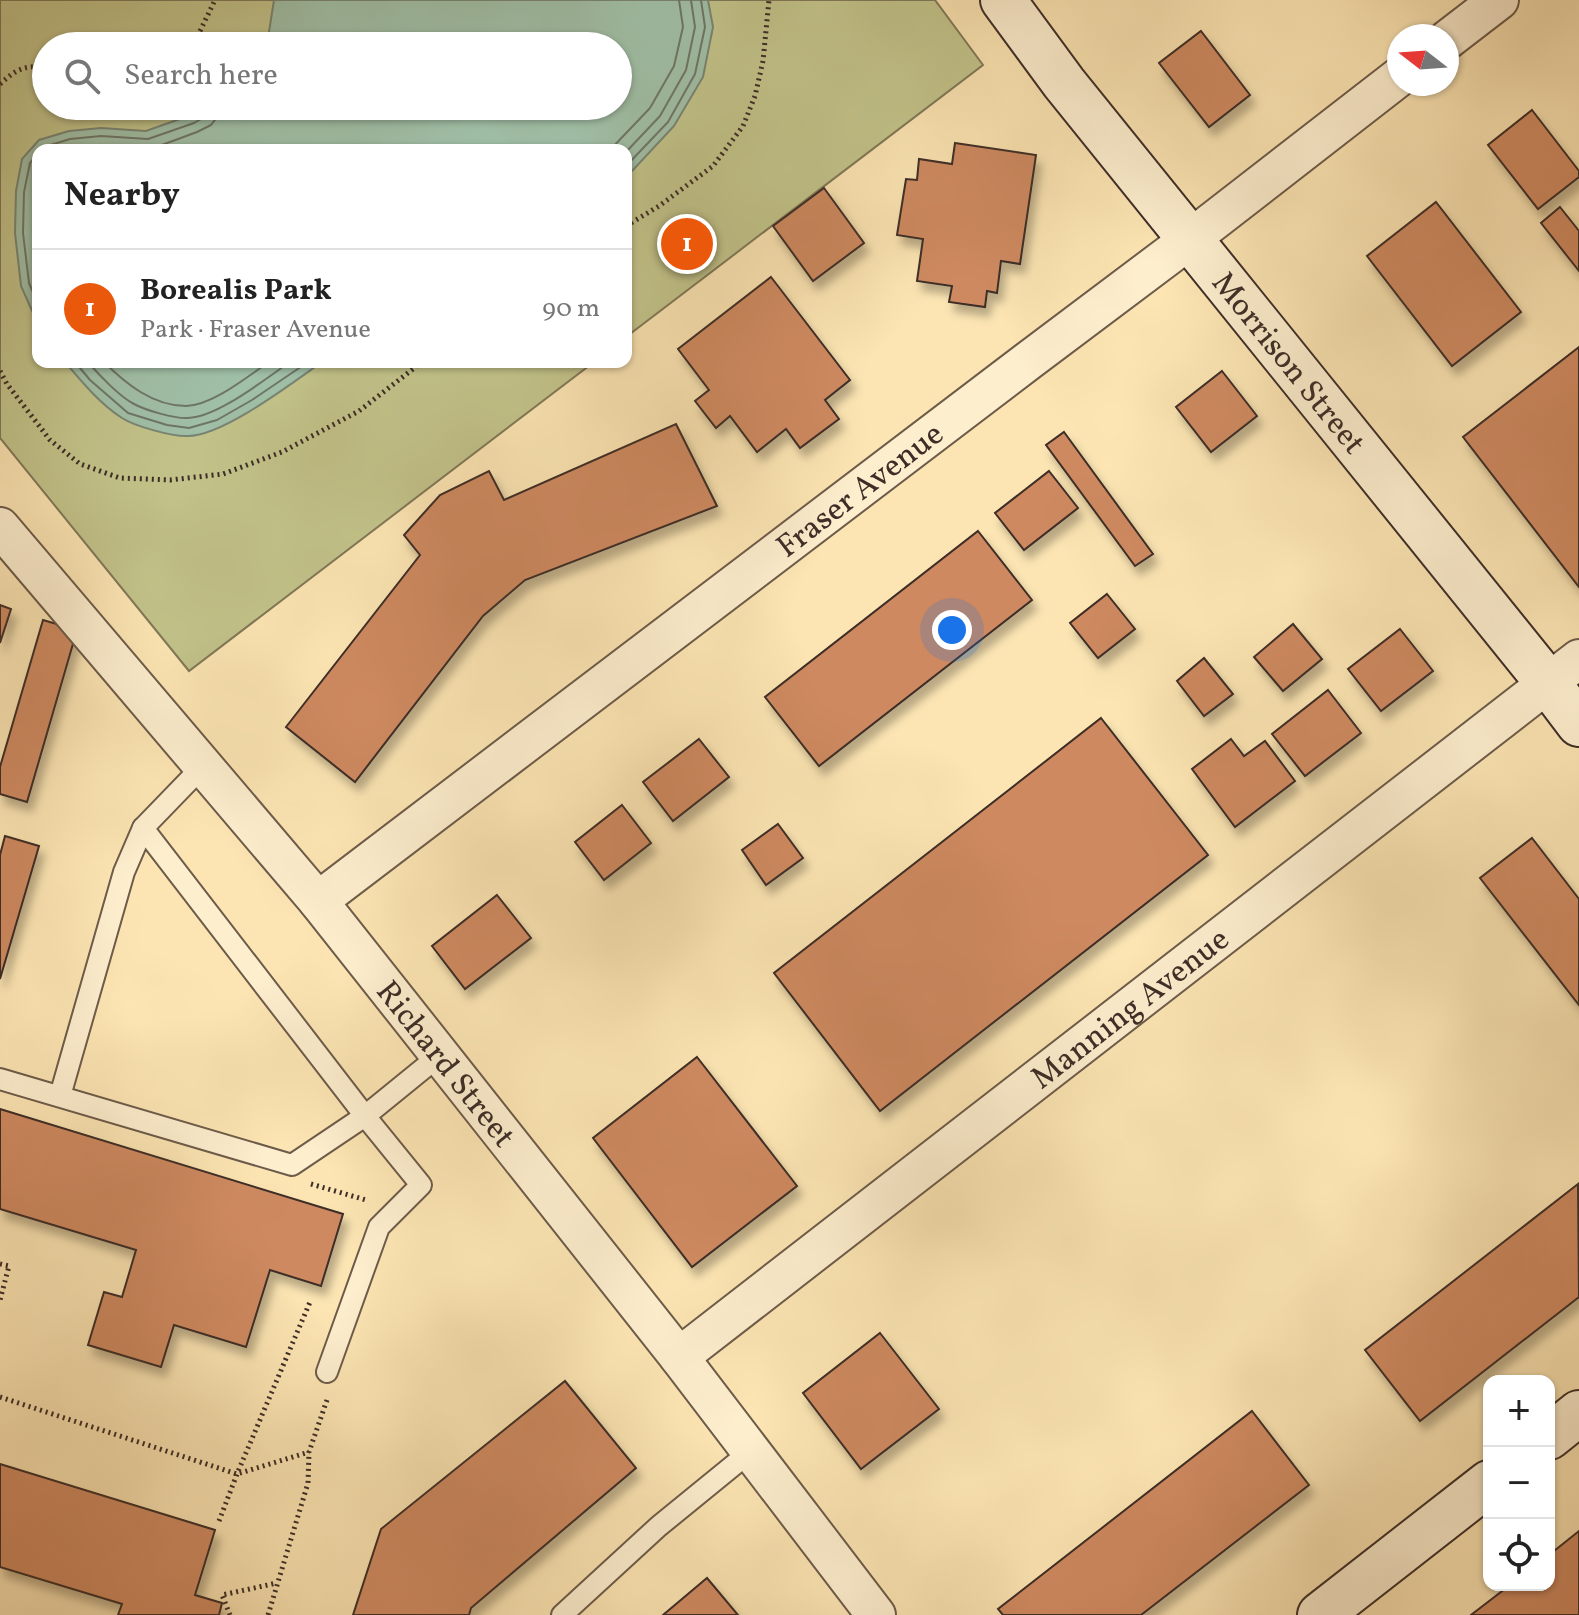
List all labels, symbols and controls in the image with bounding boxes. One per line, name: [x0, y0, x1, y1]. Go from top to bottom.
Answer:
north arrow: [1387, 24, 1459, 96]
search box: [32, 32, 632, 120]
icon: search: [60, 54, 104, 98]
text: Search here: [124, 55, 278, 97]
text: Nearby: [64, 173, 180, 220]
pin: 1: [661, 214, 713, 274]
street label: Morrison Street: [1200, 264, 1374, 465]
text: Borealis Park: [140, 270, 332, 312]
text: 1: [85, 291, 95, 327]
text: 90 m: [542, 291, 600, 327]
text: Park · Fraser Avenue: [140, 312, 371, 348]
street label: Fraser Avenue: [768, 414, 954, 570]
your location: [932, 610, 972, 650]
street label: Manning Avenue: [1023, 919, 1240, 1101]
street label: Richard Street: [364, 972, 524, 1158]
map controls: [1483, 1375, 1555, 1591]
button: +: [1483, 1375, 1555, 1447]
button: −: [1483, 1447, 1555, 1519]
button: locate: [1483, 1519, 1555, 1591]

